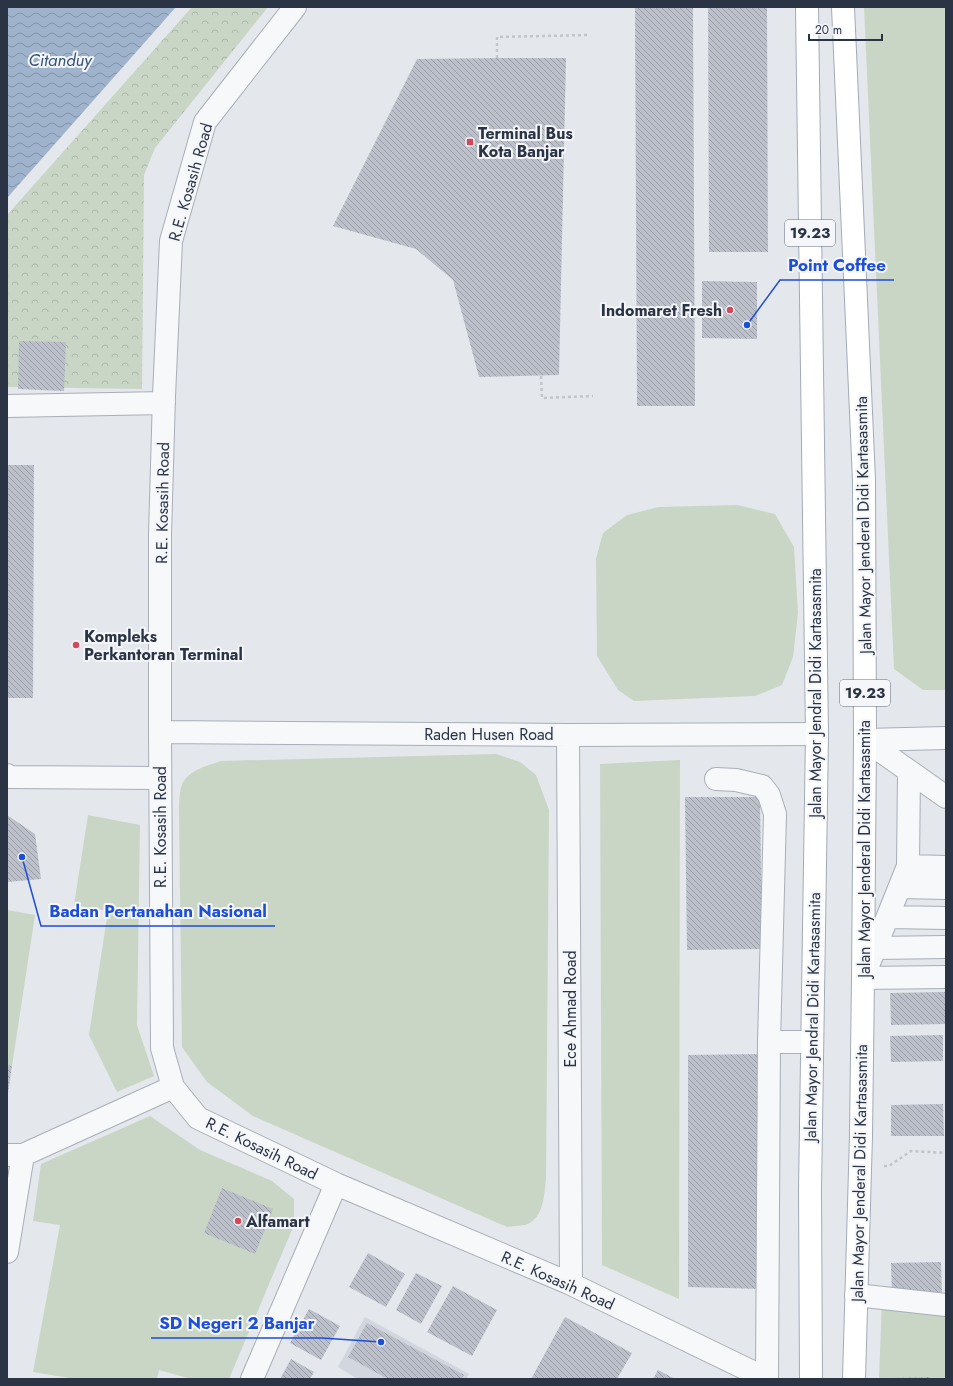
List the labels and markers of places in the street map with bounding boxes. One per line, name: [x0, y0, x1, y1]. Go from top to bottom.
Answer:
place label: Terminal Bus Kota Banjar: [478, 122, 573, 163]
marker: Terminal Bus Kota Banjar: [465, 137, 475, 147]
callout: Point Coffee: [780, 251, 894, 280]
place label: Indomaret Fresh: [601, 299, 722, 322]
marker: Indomaret Fresh: [725, 305, 735, 315]
place label: Kompleks Perkantoran Terminal: [84, 625, 243, 666]
marker: Kompleks Perkantoran Terminal: [71, 640, 81, 650]
callout: Badan Pertanahan Nasional: [41, 897, 275, 926]
place label: Alfamart: [245, 1210, 311, 1233]
marker: Alfamart: [233, 1216, 243, 1226]
callout: SD Negeri 2 Banjar: [151, 1309, 322, 1338]

